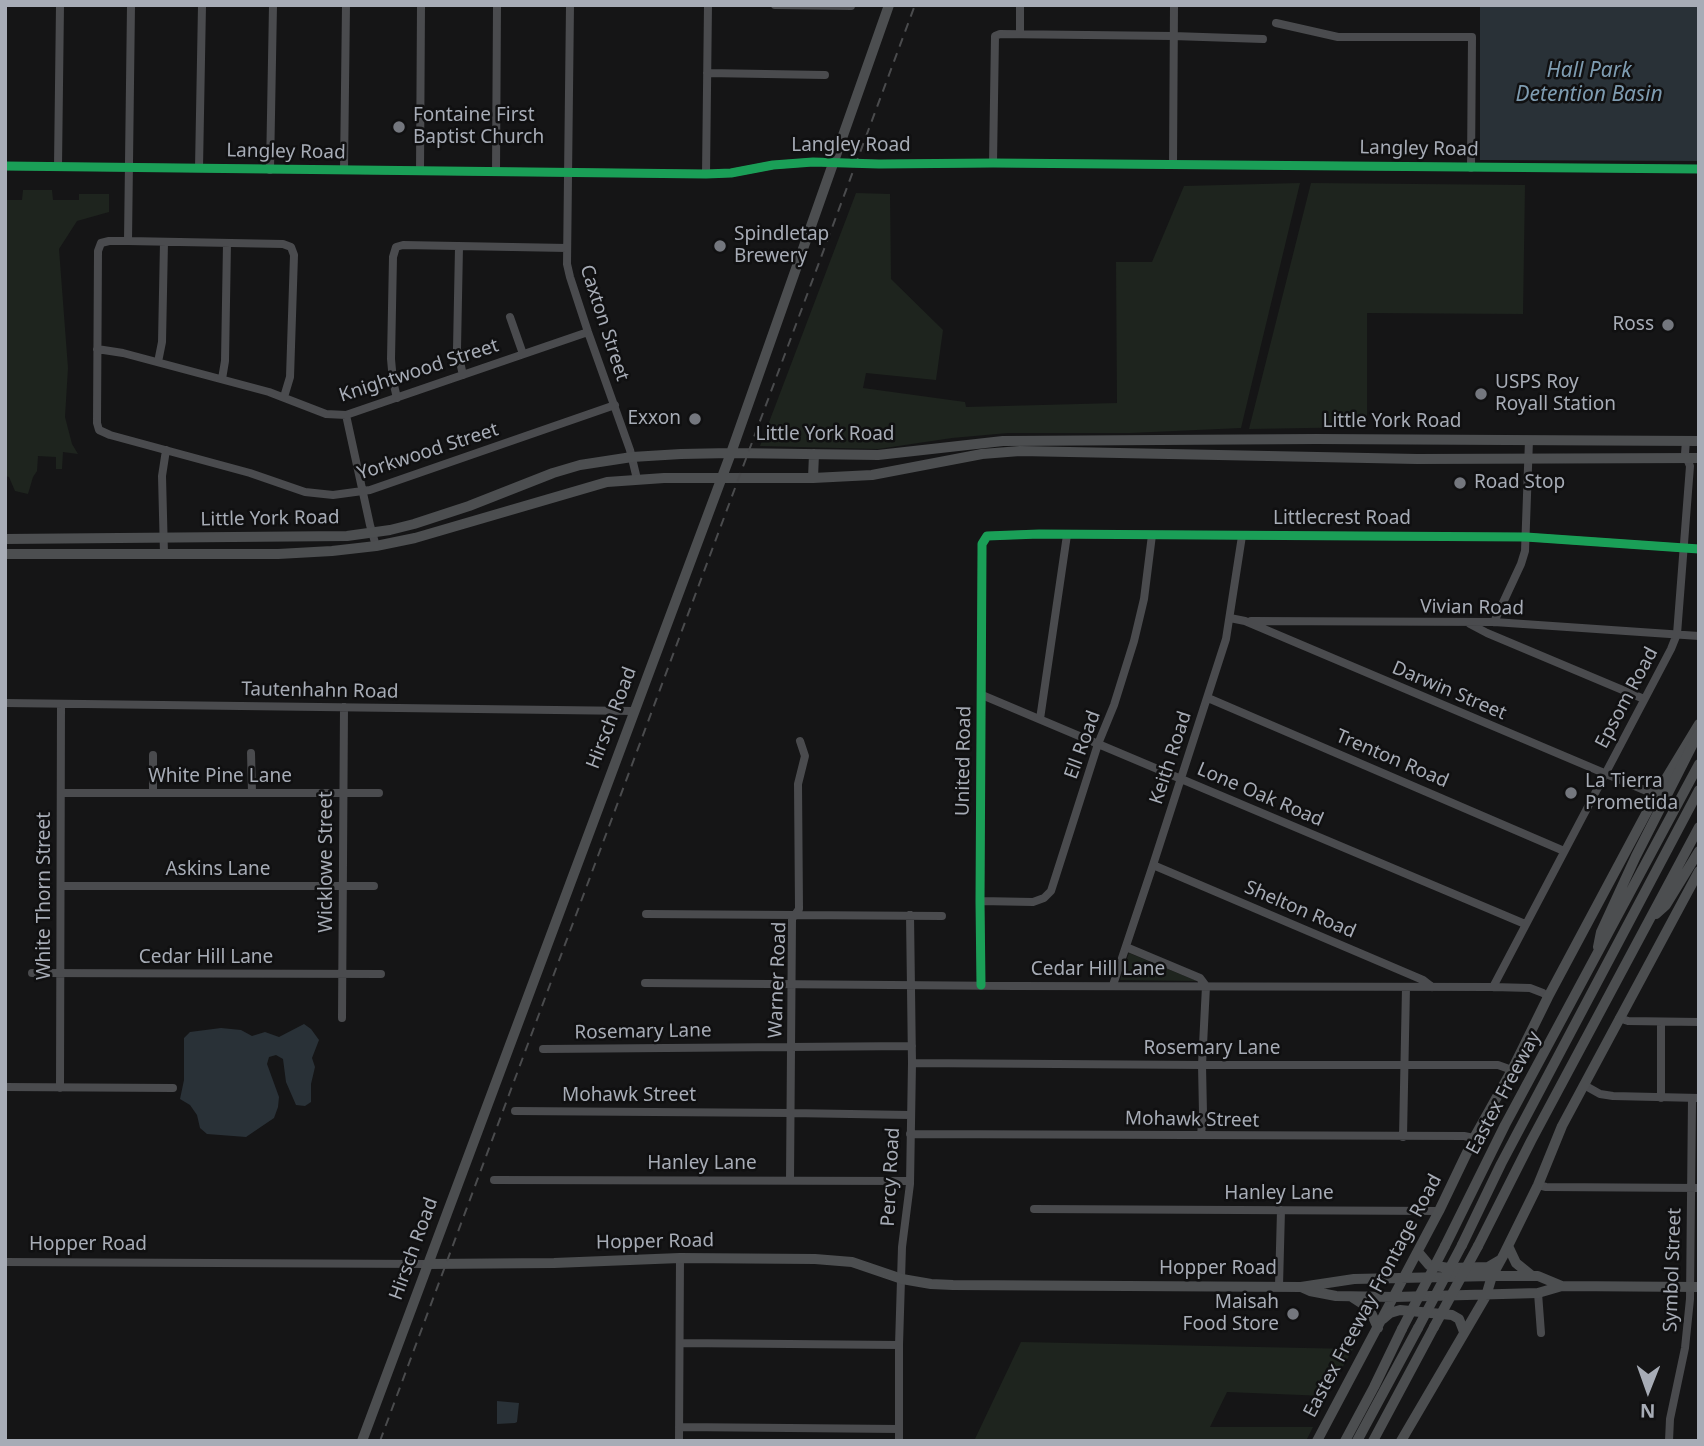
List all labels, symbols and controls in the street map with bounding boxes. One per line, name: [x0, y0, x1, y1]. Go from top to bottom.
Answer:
water label: Hall Park Detention Basin: [1515, 58, 1663, 108]
place label: Fontaine First Baptist Church: [413, 105, 544, 149]
marker: Fontaine First Baptist Church: [391, 119, 407, 135]
street label: Langley Road: [791, 135, 911, 157]
street label: Langley Road: [1359, 137, 1479, 161]
street label: Langley Road: [226, 140, 346, 164]
place label: Spindletap Brewery: [734, 224, 829, 268]
marker: Spindletap Brewery: [712, 238, 728, 254]
street label: Caxton Street: [574, 262, 634, 384]
place label: Ross: [1612, 314, 1654, 336]
marker: Ross: [1660, 317, 1676, 333]
street label: Knightwood Street: [336, 334, 502, 408]
place label: USPS Roy Royall Station: [1495, 372, 1616, 416]
marker: USPS Roy Royall Station: [1473, 386, 1489, 402]
place label: Exxon: [627, 408, 681, 430]
marker: Exxon: [687, 411, 703, 427]
street label: Little York Road: [1322, 411, 1462, 433]
street label: Yorkwood Street: [355, 418, 501, 486]
street label: Little York Road: [755, 424, 895, 446]
place label: Road Stop: [1474, 472, 1565, 494]
marker: Road Stop: [1452, 475, 1468, 491]
street label: Little York Road: [200, 506, 340, 532]
street label: Littlecrest Road: [1273, 508, 1411, 530]
street label: Vivian Road: [1420, 596, 1524, 620]
street label: Epsom Road: [1591, 644, 1663, 752]
street label: Darwin Street: [1388, 657, 1510, 725]
street label: Hirsch Road: [582, 664, 642, 772]
street label: Tautenhahn Road: [241, 678, 399, 704]
street label: United Road: [952, 706, 976, 816]
street label: Ell Road: [1060, 708, 1106, 782]
street label: Keith Road: [1145, 709, 1197, 807]
street label: Trenton Road: [1332, 725, 1452, 793]
street label: Lone Oak Road: [1193, 758, 1327, 832]
street label: White Pine Lane: [148, 766, 292, 788]
place label: La Tierra Prometida: [1585, 771, 1678, 815]
marker: La Tierra Prometida: [1563, 785, 1579, 801]
street label: Wicklowe Street: [316, 791, 338, 933]
street label: White Thorn Street: [34, 812, 56, 980]
street label: Askins Lane: [165, 859, 271, 881]
street label: Shelton Road: [1241, 876, 1359, 944]
street label: Warner Road: [765, 921, 791, 1039]
street label: Cedar Hill Lane: [139, 947, 273, 969]
street label: Cedar Hill Lane: [1031, 959, 1165, 981]
street label: Rosemary Lane: [574, 1019, 712, 1045]
street label: Eastex Freeway: [1462, 1028, 1546, 1158]
street label: Rosemary Lane: [1143, 1038, 1281, 1060]
street label: Mohawk Street: [562, 1085, 696, 1107]
street label: Mohawk Street: [1125, 1107, 1259, 1133]
street label: Percy Road: [877, 1127, 905, 1227]
street label: Hanley Lane: [647, 1153, 757, 1175]
street label: Eastex Freeway Frontage Road: [1299, 1170, 1447, 1422]
street label: Hanley Lane: [1224, 1183, 1334, 1205]
street label: Hirsch Road: [385, 1195, 443, 1303]
street label: Symbol Street: [1659, 1208, 1687, 1332]
street label: Hopper Road: [596, 1230, 714, 1254]
street label: Hopper Road: [29, 1234, 147, 1256]
street label: Hopper Road: [1159, 1258, 1277, 1280]
place label: Maisah Food Store: [1183, 1292, 1279, 1336]
marker: Maisah Food Store: [1285, 1306, 1301, 1322]
north arrow: [1613, 1355, 1683, 1425]
text: N: [1640, 1398, 1656, 1424]

